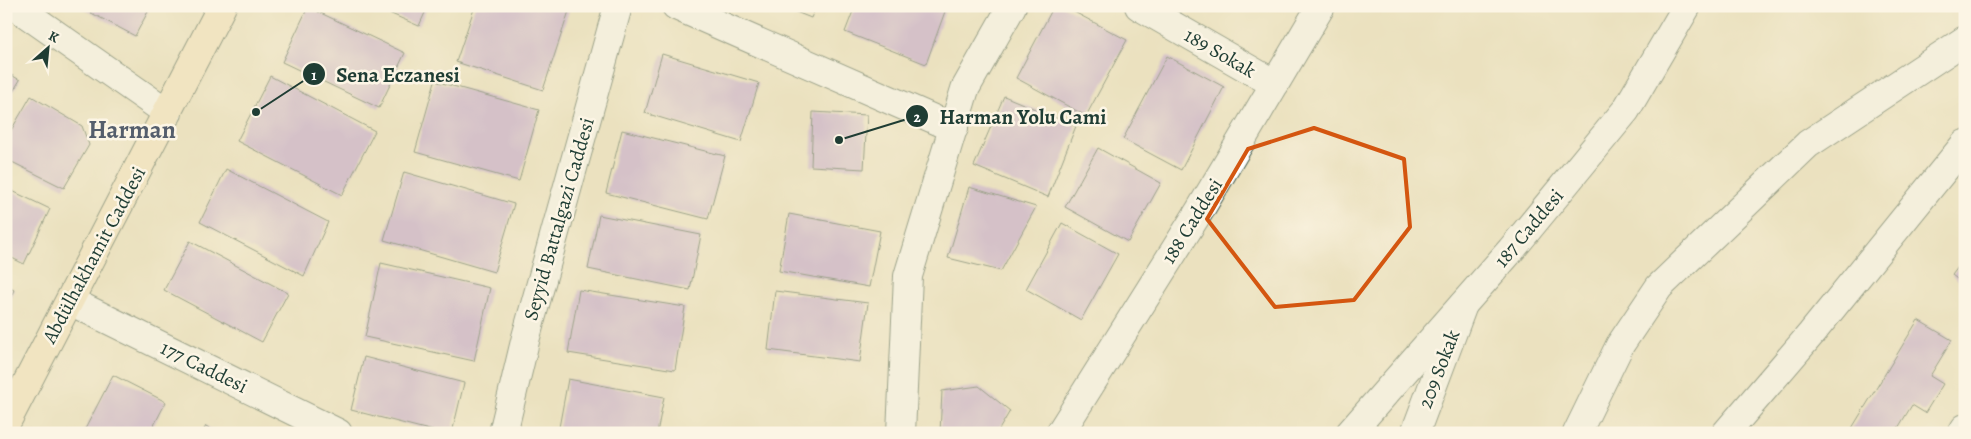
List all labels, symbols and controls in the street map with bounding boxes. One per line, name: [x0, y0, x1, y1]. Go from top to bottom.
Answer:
north arrow: [22, 22, 72, 72]
street label: 189 Sokak: [1179, 22, 1261, 84]
text: K: [45, 26, 63, 48]
callout: Sena Eczanesi: [301, 56, 470, 92]
text: Sena Eczanesi: [336, 61, 460, 89]
text: 1: [311, 65, 317, 85]
callout: Harman Yolu Cami: [905, 98, 1117, 134]
text: Harman Yolu Cami: [940, 103, 1106, 131]
text: 2: [913, 107, 921, 127]
district label: Harman: [88, 113, 176, 147]
street label: Seyyid Battalgazi Caddesi: [517, 114, 601, 324]
street label: Abdülhakhamit Caddesi: [35, 162, 152, 349]
street label: 188 Caddesi: [1155, 173, 1229, 269]
street label: 187 Caddesi: [1488, 183, 1570, 273]
street label: 209 Sokak: [1412, 326, 1466, 412]
street label: 177 Caddesi: [156, 334, 252, 400]

